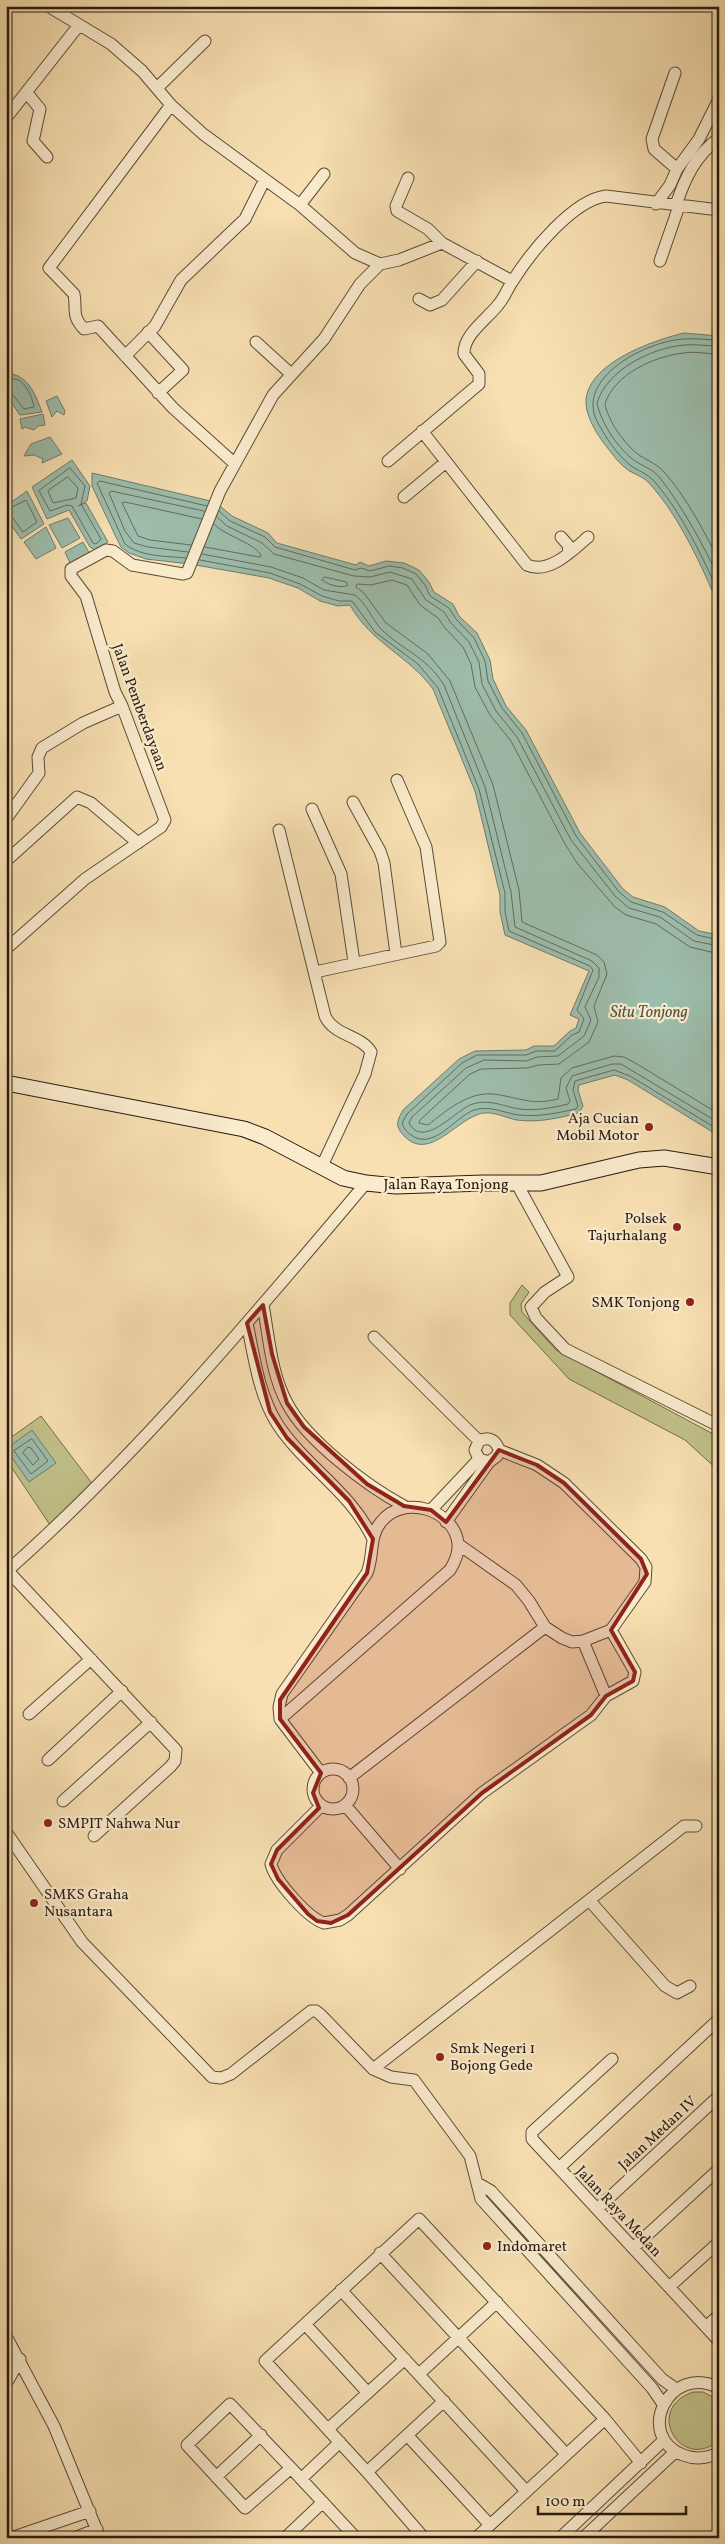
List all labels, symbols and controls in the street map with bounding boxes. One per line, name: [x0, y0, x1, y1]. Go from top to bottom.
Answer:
street label: Jalan Pemberdayaan: [106, 641, 171, 774]
water label: Situ Tonjong: [610, 1002, 688, 1024]
place label: Aja Cucian Mobil Motor: [556, 1109, 639, 1147]
marker: Aja Cucian Mobil Motor: [643, 1121, 655, 1133]
street label: Jalan Raya Tonjong: [383, 1175, 509, 1196]
place label: Polsek Tajurhalang: [588, 1209, 667, 1247]
marker: Polsek Tajurhalang: [671, 1221, 683, 1233]
place label: SMK Tonjong: [592, 1293, 680, 1314]
marker: SMK Tonjong: [684, 1296, 696, 1308]
place label: SMPIT Nahwa Nur: [58, 1814, 180, 1835]
marker: SMPIT Nahwa Nur: [42, 1817, 54, 1829]
place label: SMKS Graha Nusantara: [44, 1885, 129, 1923]
marker: SMKS Graha Nusantara: [28, 1897, 40, 1909]
place label: Smk Negeri 1 Bojong Gede: [450, 2039, 535, 2077]
marker: Smk Negeri 1 Bojong Gede: [434, 2051, 446, 2063]
street label: Jalan Medan IV: [614, 2092, 702, 2176]
street label: Jalan Raya Medan: [570, 2162, 666, 2262]
place label: Indomaret: [497, 2237, 567, 2258]
marker: Indomaret: [481, 2240, 493, 2252]
scale bar: [538, 2484, 685, 2516]
text: 100 m: [545, 2492, 585, 2513]

